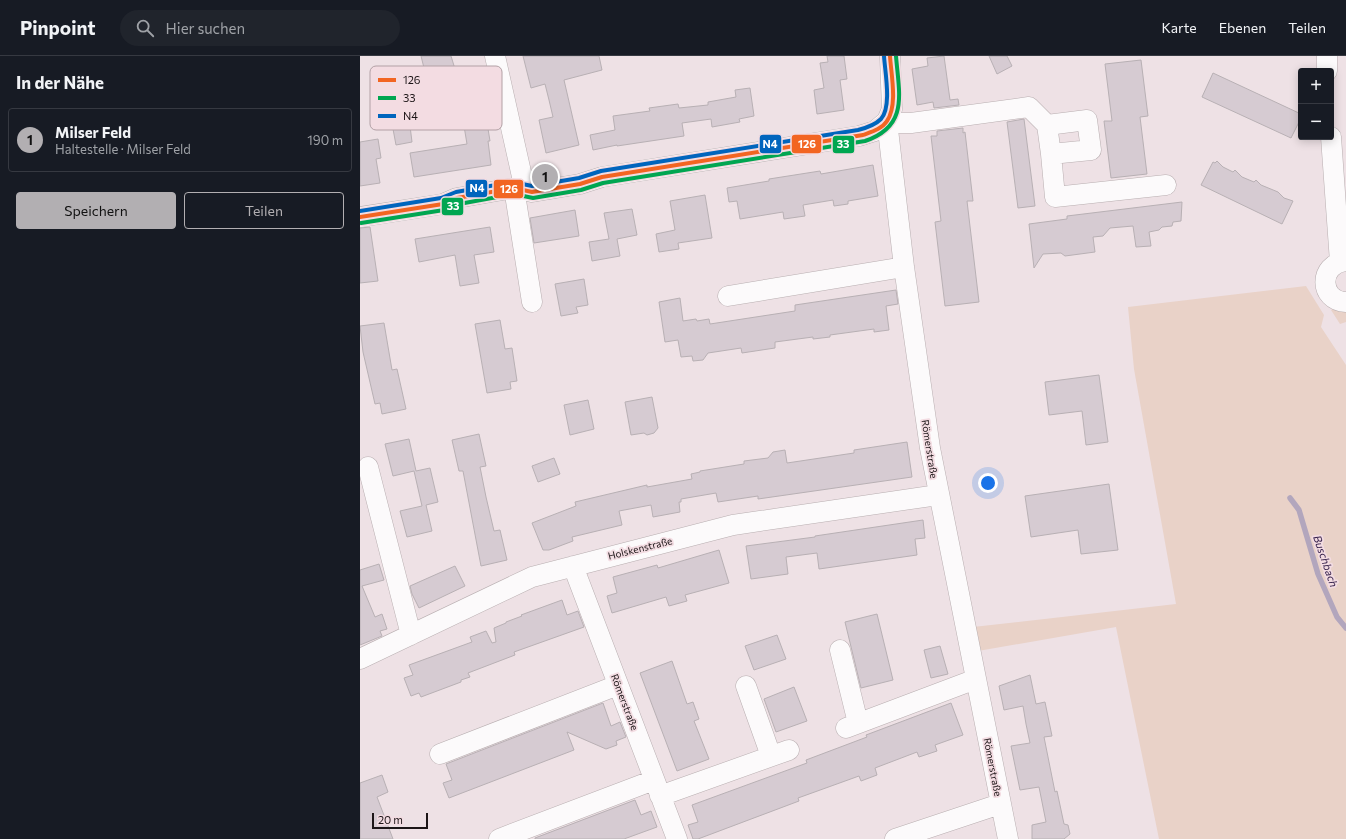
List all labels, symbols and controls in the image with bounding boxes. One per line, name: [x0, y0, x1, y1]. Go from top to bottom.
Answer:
search box: [120, 10, 400, 46]
text: Pinpoint: [20, 16, 96, 39]
icon: search: [134, 17, 156, 39]
text: Hier suchen: [166, 19, 245, 37]
text: Karte: [1161, 19, 1197, 36]
text: Ebenen: [1219, 19, 1266, 36]
text: Teilen: [1288, 19, 1326, 36]
legend: [370, 66, 502, 130]
map controls: [1298, 68, 1334, 140]
button: +: [1298, 68, 1334, 104]
text: In der Nähe: [16, 72, 104, 93]
text: 126: [403, 73, 421, 86]
text: 33: [403, 91, 416, 104]
button: −: [1298, 104, 1334, 140]
text: N4: [403, 109, 418, 122]
text: Milser Feld: [55, 123, 131, 141]
text: 1: [27, 132, 33, 148]
text: 190 m: [307, 132, 343, 148]
line badge: N4: [759, 134, 782, 154]
line badge: 126: [791, 134, 822, 154]
line badge: 33: [832, 135, 855, 154]
text: N4: [763, 137, 778, 150]
text: 126: [798, 137, 816, 150]
text: 33: [837, 137, 849, 150]
text: Haltestelle · Milser Feld: [55, 141, 191, 157]
pin: 1: [532, 162, 558, 192]
line badge: N4: [465, 179, 488, 198]
line badge: 126: [493, 179, 524, 199]
text: N4: [470, 181, 485, 194]
text: 126: [500, 182, 518, 195]
button: Speichern: [16, 192, 176, 229]
button: Teilen: [184, 192, 344, 229]
line badge: 33: [441, 197, 464, 216]
text: 33: [447, 199, 459, 212]
street label: Römerstraße: [919, 419, 941, 479]
your location: [978, 473, 998, 493]
water label: Buschbach: [1311, 533, 1341, 589]
street label: Holskenstraße: [607, 534, 673, 562]
street label: Römerstraße: [609, 672, 641, 732]
street label: Römerstraße: [981, 737, 1005, 797]
scale bar: [372, 811, 428, 830]
text: 20 m: [378, 813, 403, 826]

